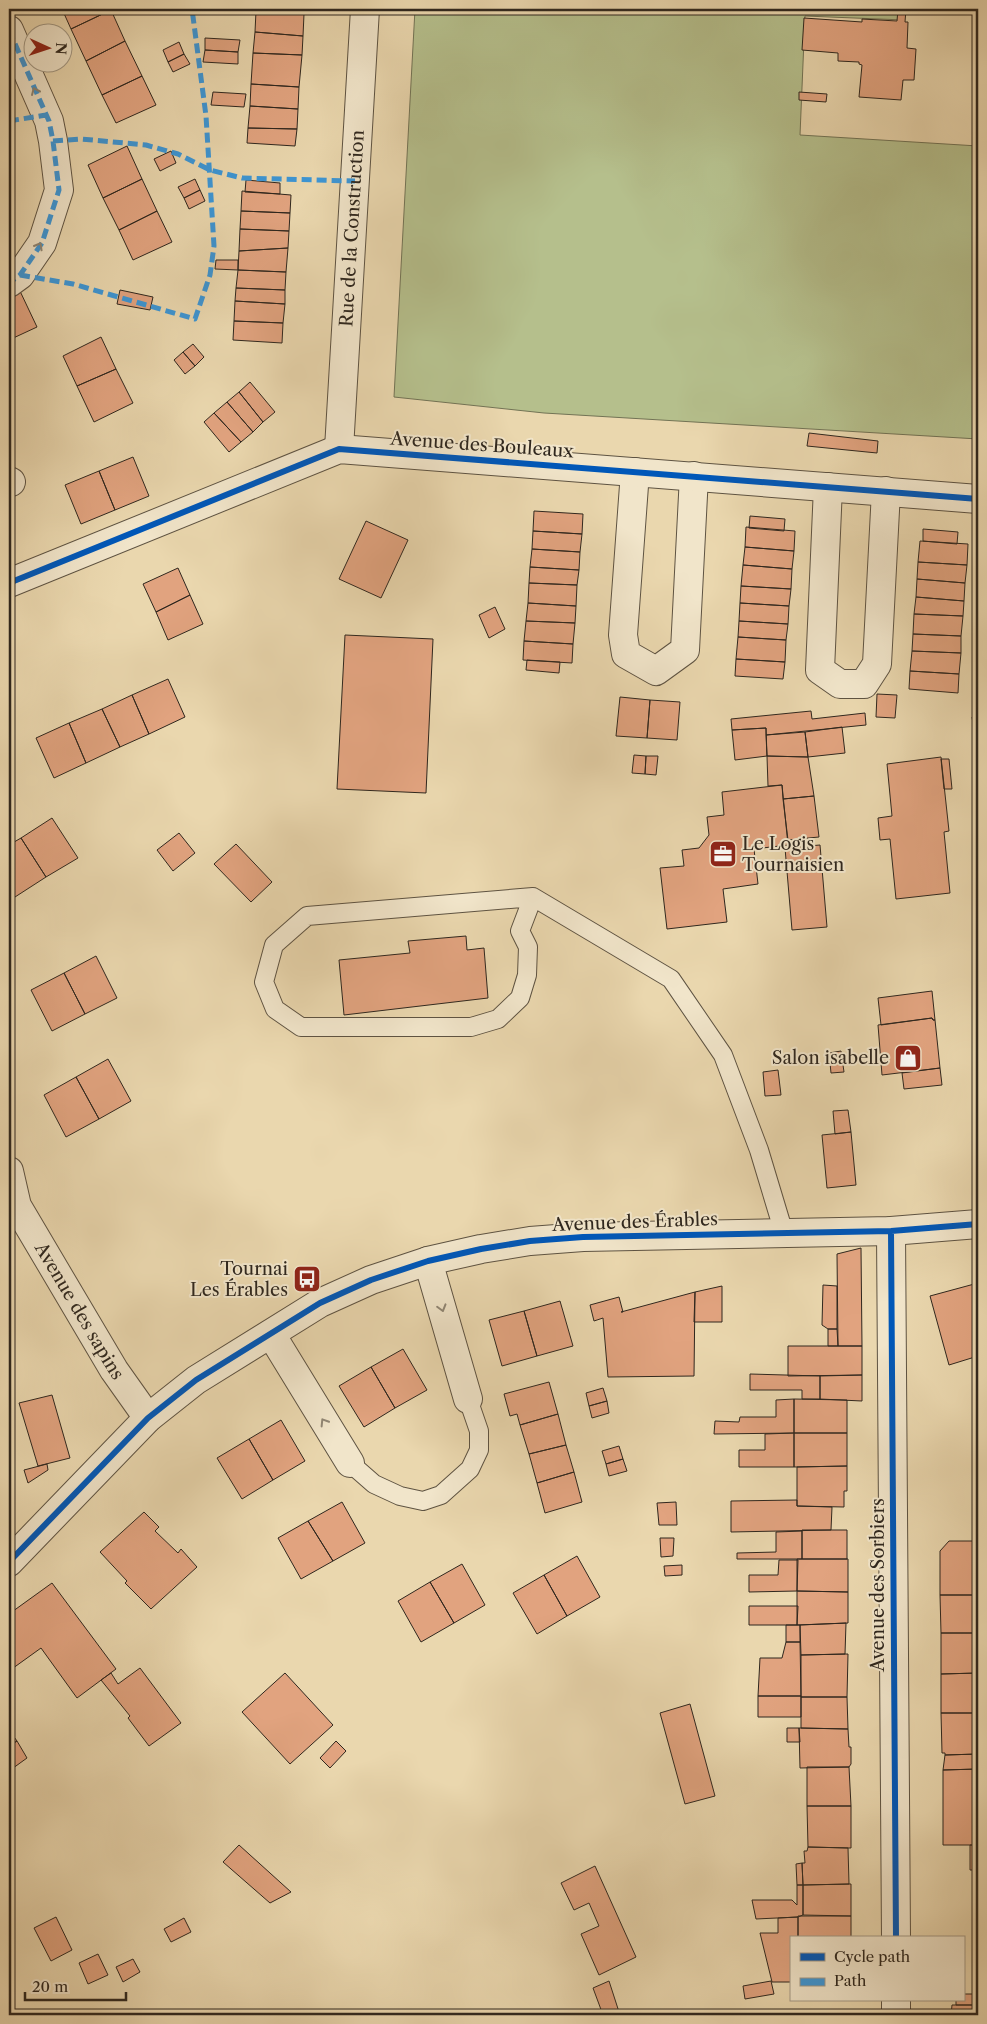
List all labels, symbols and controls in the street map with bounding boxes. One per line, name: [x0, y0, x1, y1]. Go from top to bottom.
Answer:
north arrow: [22, 22, 72, 72]
text: N: [52, 42, 70, 55]
one-way arrow: [31, 87, 42, 96]
street label: Rue de la Construction: [335, 129, 369, 327]
one-way arrow: [33, 243, 43, 252]
street label: Avenue des Bouleaux: [389, 428, 575, 462]
place label: Le Logis Tournaisien: [742, 833, 844, 876]
office icon: Le Logis Tournaisien: [708, 839, 738, 869]
shop icon: Salon isabelle: [893, 1043, 923, 1073]
place label: Salon isabelle: [772, 1047, 889, 1069]
street label: Avenue des Érables: [551, 1207, 718, 1236]
street label: Avenue des sapins: [30, 1238, 128, 1384]
place label: Tournai Les Érables: [190, 1258, 289, 1301]
bus stop icon: Tournai Les Érables: [292, 1264, 322, 1294]
one-way arrow: [436, 1303, 446, 1311]
one-way arrow: [321, 1418, 331, 1427]
street label: Avenue des Sorbiers: [867, 1498, 889, 1673]
legend: [790, 1936, 964, 2002]
text: Cycle path: [834, 1947, 911, 1966]
scale bar: [25, 1969, 126, 2001]
text: Path: [834, 1971, 867, 1990]
text: 20 m: [32, 1977, 68, 1996]

